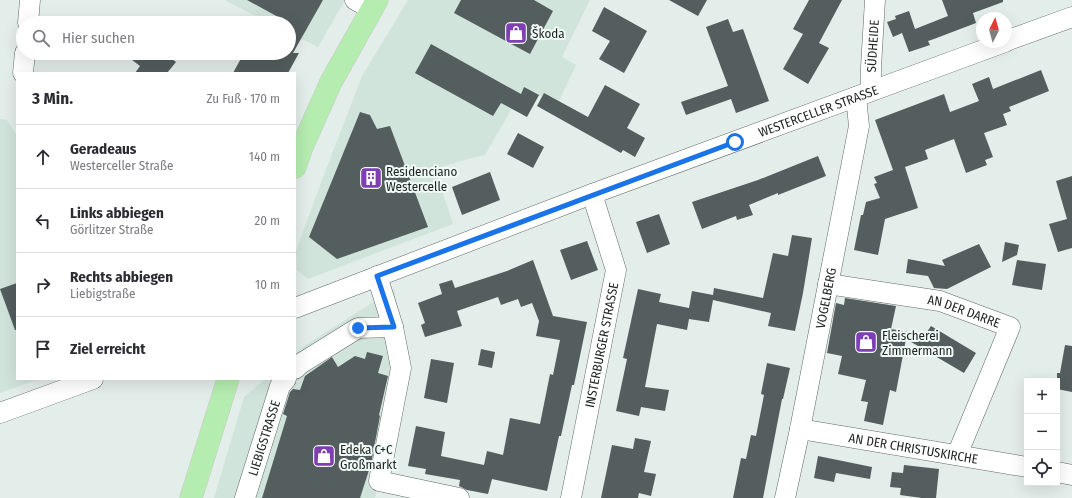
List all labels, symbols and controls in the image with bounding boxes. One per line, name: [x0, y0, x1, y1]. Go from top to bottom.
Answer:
north arrow: [976, 12, 1012, 48]
search box: [16, 16, 296, 60]
street label: SÜDHEIDE: [863, 19, 882, 72]
shop icon: Škoda: [503, 20, 529, 46]
place label: Škoda: [532, 26, 565, 41]
icon: search: [30, 27, 52, 49]
text: Hier suchen: [62, 29, 135, 47]
street label: WESTERCELLER STRASSE: [756, 82, 880, 140]
text: 3 Min.: [32, 88, 73, 109]
text: Zu Fuß · 170 m: [206, 91, 280, 106]
route start: [726, 133, 744, 151]
text: Geradeaus: [70, 140, 136, 158]
icon: ahead: [32, 146, 54, 168]
text: 140 m: [249, 149, 280, 164]
text: Westerceller Straße: [70, 158, 173, 173]
place label: Residenciano Westercelle: [386, 164, 457, 194]
building icon: Residenciano Westercelle: [358, 165, 384, 191]
text: Links abbiegen: [70, 204, 164, 222]
icon: left: [32, 210, 54, 232]
text: 20 m: [254, 213, 280, 228]
text: Görlitzer Straße: [70, 222, 153, 237]
street label: VOGELBERG: [813, 266, 839, 330]
text: Rechts abbiegen: [70, 268, 173, 286]
icon: right: [32, 274, 54, 296]
text: 10 m: [255, 277, 280, 292]
street label: INSTERBURGER STRASSE: [582, 281, 621, 409]
text: Liebigstraße: [70, 286, 135, 301]
street label: AN DER DARRE: [927, 292, 1002, 331]
route end: [349, 319, 367, 337]
place label: Fleischerei Zimmermann: [882, 328, 952, 358]
shop icon: Fleischerei Zimmermann: [853, 329, 879, 355]
icon: arrive: [32, 338, 54, 360]
text: Ziel erreicht: [70, 340, 145, 358]
map controls: [1024, 378, 1060, 486]
button: +: [1024, 378, 1060, 414]
street label: LIEBIGSTRASSE: [245, 398, 283, 478]
button: −: [1024, 414, 1060, 450]
street label: AN DER CHRISTUSKIRCHE: [848, 430, 979, 467]
place label: Edeka C+C Großmarkt: [340, 442, 397, 472]
shop icon: Edeka C+C Großmarkt: [311, 443, 337, 469]
button: locate: [1024, 450, 1060, 486]

